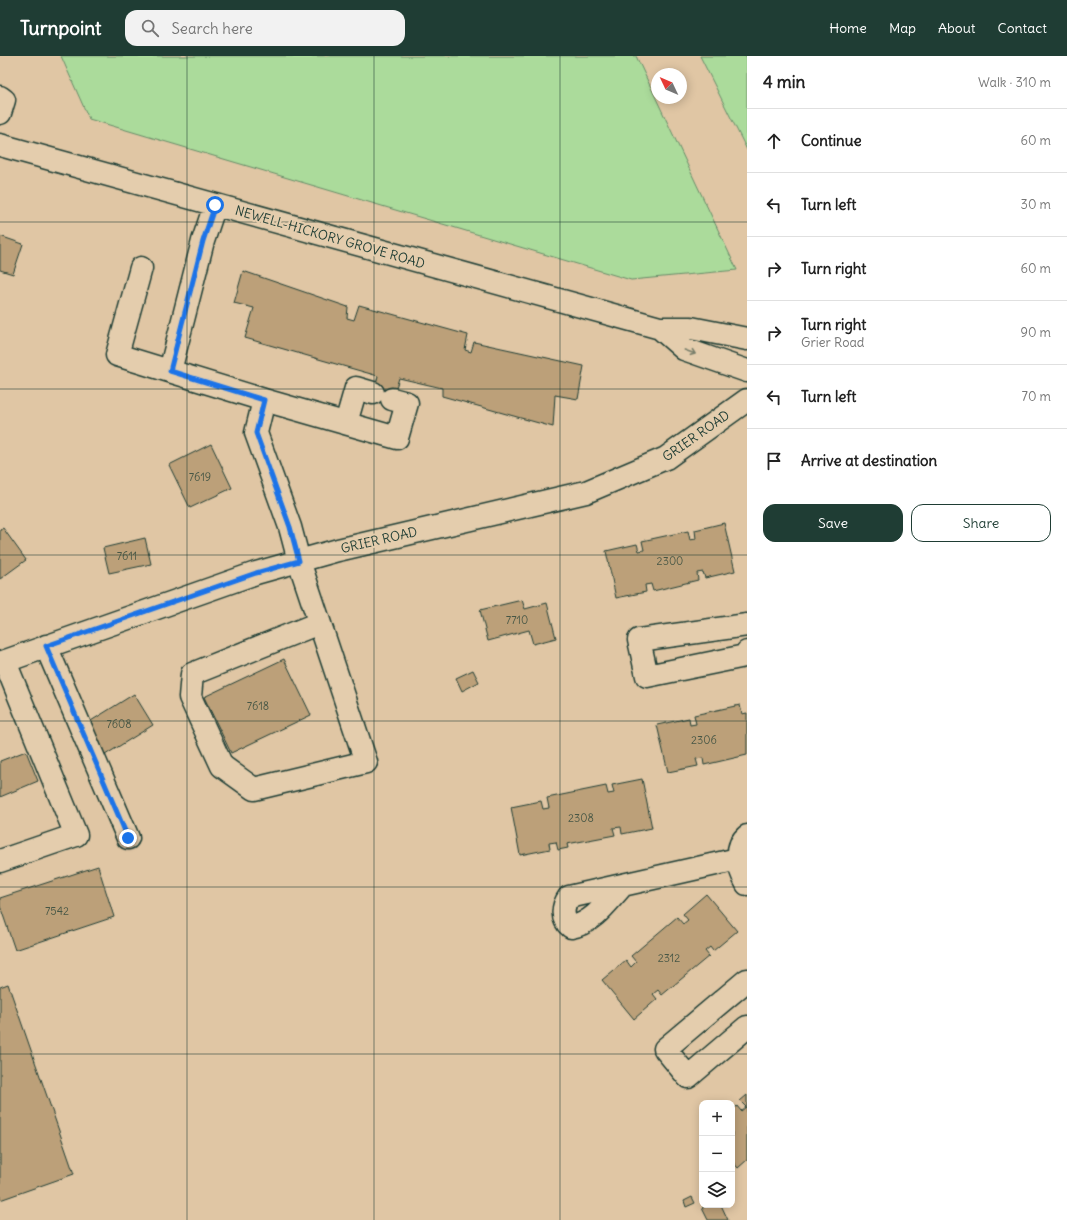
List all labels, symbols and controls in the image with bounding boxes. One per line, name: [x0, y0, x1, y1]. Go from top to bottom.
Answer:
search box: [125, 10, 405, 46]
text: Turnpoint: [20, 16, 101, 40]
icon: search: [139, 17, 161, 39]
text: Search here: [171, 19, 253, 38]
text: Home: [829, 19, 867, 37]
text: Map: [889, 19, 916, 37]
text: About: [938, 19, 976, 37]
text: Contact: [998, 19, 1047, 37]
north arrow: [651, 68, 687, 104]
text: 4 min: [763, 71, 805, 93]
text: Walk · 310 m: [978, 74, 1051, 91]
icon: ahead: [763, 130, 785, 152]
text: Continue: [801, 131, 862, 150]
text: 60 m: [1020, 132, 1051, 149]
icon: left: [763, 194, 785, 216]
text: Turn left: [801, 195, 856, 214]
route start: [206, 196, 224, 214]
text: 30 m: [1021, 196, 1051, 213]
street label: NEWELL-HICKORY GROVE ROAD: [233, 202, 427, 272]
icon: right: [763, 258, 785, 280]
text: Turn right: [801, 259, 866, 278]
text: 60 m: [1020, 260, 1051, 277]
text: Turn right: [801, 315, 866, 334]
icon: right: [763, 322, 785, 344]
text: 90 m: [1020, 324, 1051, 341]
text: Grier Road: [801, 334, 865, 351]
one-way arrow: [684, 348, 696, 356]
icon: left: [763, 386, 785, 408]
text: Turn left: [801, 387, 856, 406]
text: 70 m: [1022, 388, 1051, 405]
street label: GRIER ROAD: [659, 407, 733, 465]
icon: arrive: [763, 450, 785, 472]
text: Arrive at destination: [801, 451, 937, 470]
house number: 7619: [189, 470, 211, 484]
button: Save: [763, 504, 903, 542]
button: Share: [911, 504, 1051, 542]
street label: GRIER ROAD: [339, 523, 419, 557]
house number: 7611: [117, 549, 137, 563]
house number: 2300: [657, 554, 683, 568]
house number: 7710: [506, 613, 528, 627]
house number: 7618: [247, 699, 269, 713]
house number: 7608: [106, 717, 132, 731]
house number: 2306: [691, 733, 717, 747]
house number: 2308: [568, 811, 594, 825]
route end: [119, 829, 137, 847]
house number: 7542: [45, 904, 69, 918]
house number: 2312: [658, 951, 680, 965]
map controls: [699, 1100, 735, 1208]
button: +: [699, 1100, 735, 1136]
button: −: [699, 1136, 735, 1172]
button: layers: [699, 1172, 735, 1208]

